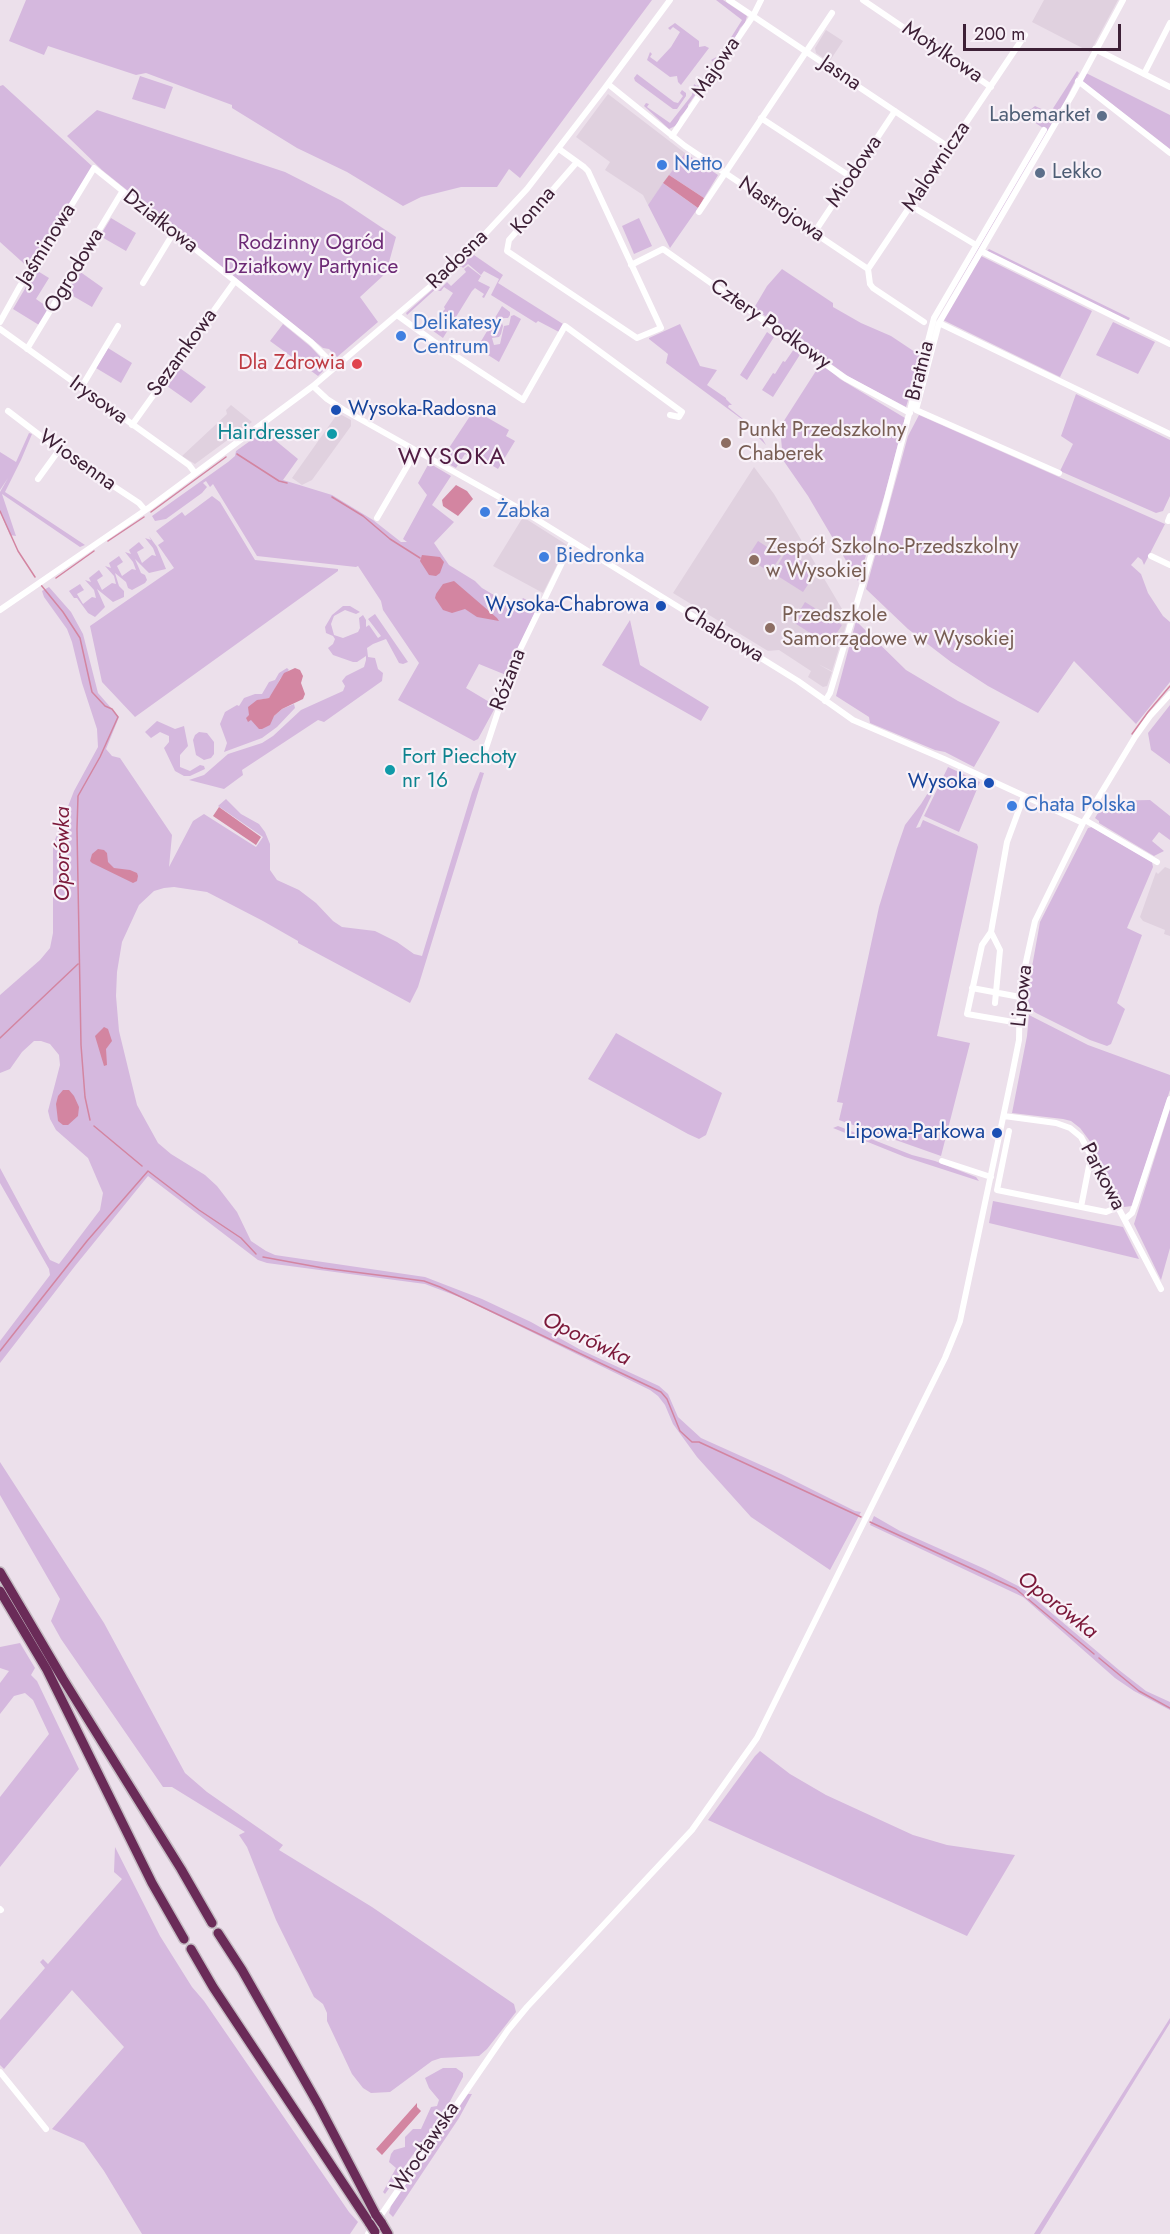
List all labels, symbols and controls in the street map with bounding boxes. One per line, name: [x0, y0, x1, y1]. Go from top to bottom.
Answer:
scale bar: [966, 12, 1124, 50]
street label: Motylkowa: [897, 17, 987, 89]
text: 200 m: [974, 21, 1025, 47]
street label: Majowa: [688, 33, 746, 103]
street label: Jasna: [814, 51, 866, 97]
place label: Labemarket: [989, 103, 1090, 129]
marker: Labemarket: [1095, 109, 1109, 123]
street label: Malownicza: [898, 117, 976, 217]
street label: Miodowa: [822, 131, 888, 213]
place label: Netto: [674, 152, 723, 178]
marker: Netto: [655, 158, 669, 172]
place label: Lekko: [1052, 160, 1102, 186]
marker: Lekko: [1033, 166, 1047, 180]
street label: Nastrojowa: [733, 172, 829, 248]
street label: Konna: [506, 182, 562, 240]
street label: Działkowa: [117, 185, 203, 259]
street label: Jaśminowa: [12, 199, 82, 291]
street label: Ogrodowa: [40, 224, 110, 318]
street label: Radosna: [422, 225, 494, 295]
park label: Rodzinny Ogród Działkowy Partynice: [224, 231, 398, 281]
street label: Cztery Podkowy: [705, 274, 835, 376]
street label: Sezamkowa: [143, 304, 223, 402]
place label: Delikatesy Centrum: [413, 311, 501, 361]
marker: Delikatesy Centrum: [394, 329, 408, 343]
street label: Bratnia: [901, 339, 941, 403]
place label: Dla Zdrowia: [238, 351, 345, 377]
marker: Dla Zdrowia: [350, 357, 364, 371]
street label: Irysowa: [64, 371, 132, 431]
place label: Wysoka-Radosna: [348, 397, 497, 423]
marker: Wysoka-Radosna: [329, 403, 343, 417]
place label: Punkt Przedszkolny Chaberek: [738, 418, 906, 468]
place label: Hairdresser: [218, 421, 320, 447]
street label: Wiosenna: [33, 425, 121, 497]
marker: Hairdresser: [325, 427, 339, 441]
marker: Punkt Przedszkolny Chaberek: [719, 436, 733, 450]
district label: WYSOKA: [398, 444, 506, 472]
place label: Żabka: [497, 499, 550, 525]
marker: Żabka: [478, 505, 492, 519]
place label: Zespół Szkolno-Przedszkolny w Wysokiej: [766, 535, 1019, 585]
place label: Biedronka: [556, 544, 645, 570]
marker: Biedronka: [537, 550, 551, 564]
marker: Zespół Szkolno-Przedszkolny w Wysokiej: [747, 553, 761, 567]
place label: Wysoka-Chabrowa: [485, 593, 649, 619]
marker: Wysoka-Chabrowa: [654, 599, 668, 613]
street label: Chabrowa: [678, 601, 768, 669]
place label: Przedszkole Samorządowe w Wysokiej: [782, 603, 1015, 653]
marker: Przedszkole Samorządowe w Wysokiej: [763, 621, 777, 635]
street label: Różana: [486, 646, 532, 714]
place label: Fort Piechoty nr 16: [402, 745, 516, 795]
marker: Fort Piechoty nr 16: [383, 763, 397, 777]
place label: Wysoka: [908, 770, 977, 796]
marker: Wysoka: [982, 776, 996, 790]
place label: Chata Polska: [1024, 793, 1136, 819]
marker: Chata Polska: [1005, 799, 1019, 813]
water label: Oporówka: [51, 806, 77, 902]
street label: Lipowa: [1007, 964, 1039, 1028]
place label: Lipowa-Parkowa: [846, 1120, 985, 1146]
marker: Lipowa-Parkowa: [990, 1126, 1004, 1140]
street label: Parkowa: [1074, 1139, 1130, 1215]
water label: Oporówka: [537, 1307, 635, 1373]
water label: Oporówka: [1011, 1566, 1103, 1646]
street label: Wrocławska: [386, 2098, 466, 2198]

